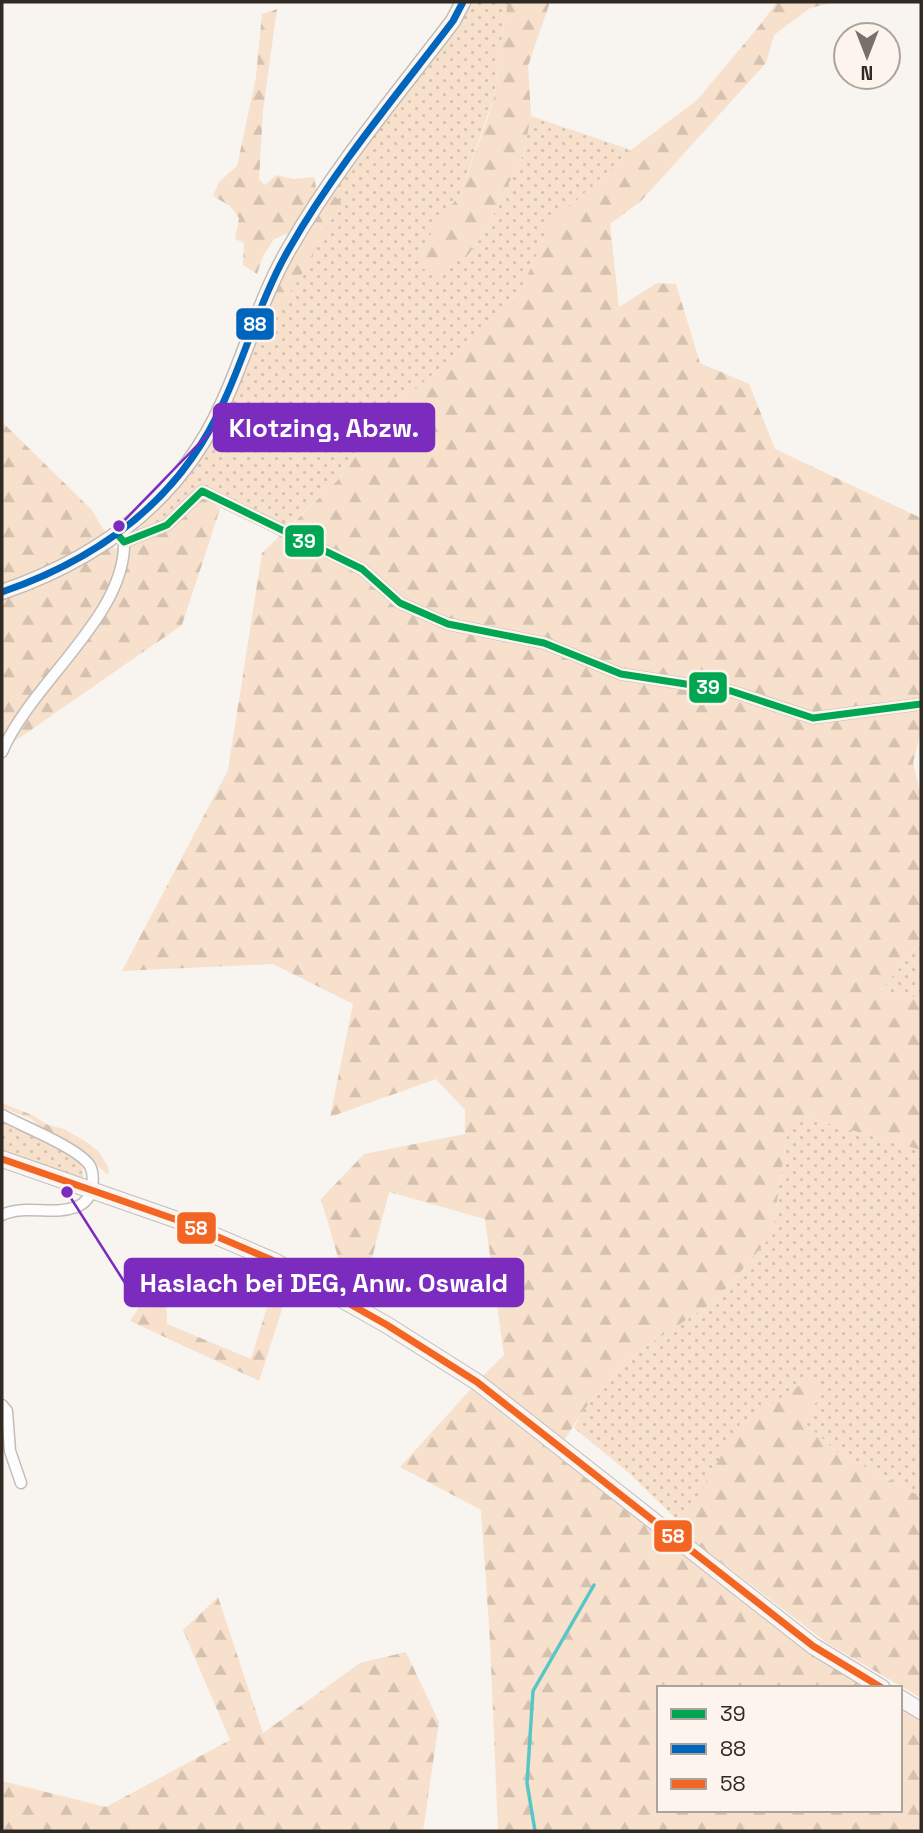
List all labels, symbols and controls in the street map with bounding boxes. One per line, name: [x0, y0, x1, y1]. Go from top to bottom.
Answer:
north arrow: [832, 21, 902, 91]
text: N: [861, 60, 873, 85]
line badge: 88: [235, 307, 275, 341]
text: 88: [244, 312, 266, 337]
callout: Klotzing, Abzw.: [214, 404, 434, 451]
text: Klotzing, Abzw.: [229, 411, 419, 445]
line badge: 39: [284, 524, 325, 558]
text: 39: [292, 529, 316, 554]
line badge: 39: [688, 671, 728, 704]
text: 39: [696, 675, 720, 700]
line badge: 58: [176, 1211, 217, 1245]
text: 58: [185, 1216, 207, 1241]
callout: Haslach bei DEG, Anw. Oswald: [125, 1259, 523, 1306]
text: Haslach bei DEG, Anw. Oswald: [140, 1266, 508, 1300]
line badge: 58: [653, 1519, 693, 1553]
text: 58: [662, 1524, 684, 1549]
legend: [657, 1686, 902, 1812]
text: 39: [720, 1700, 746, 1727]
text: 88: [720, 1735, 746, 1762]
text: 58: [720, 1770, 746, 1797]

